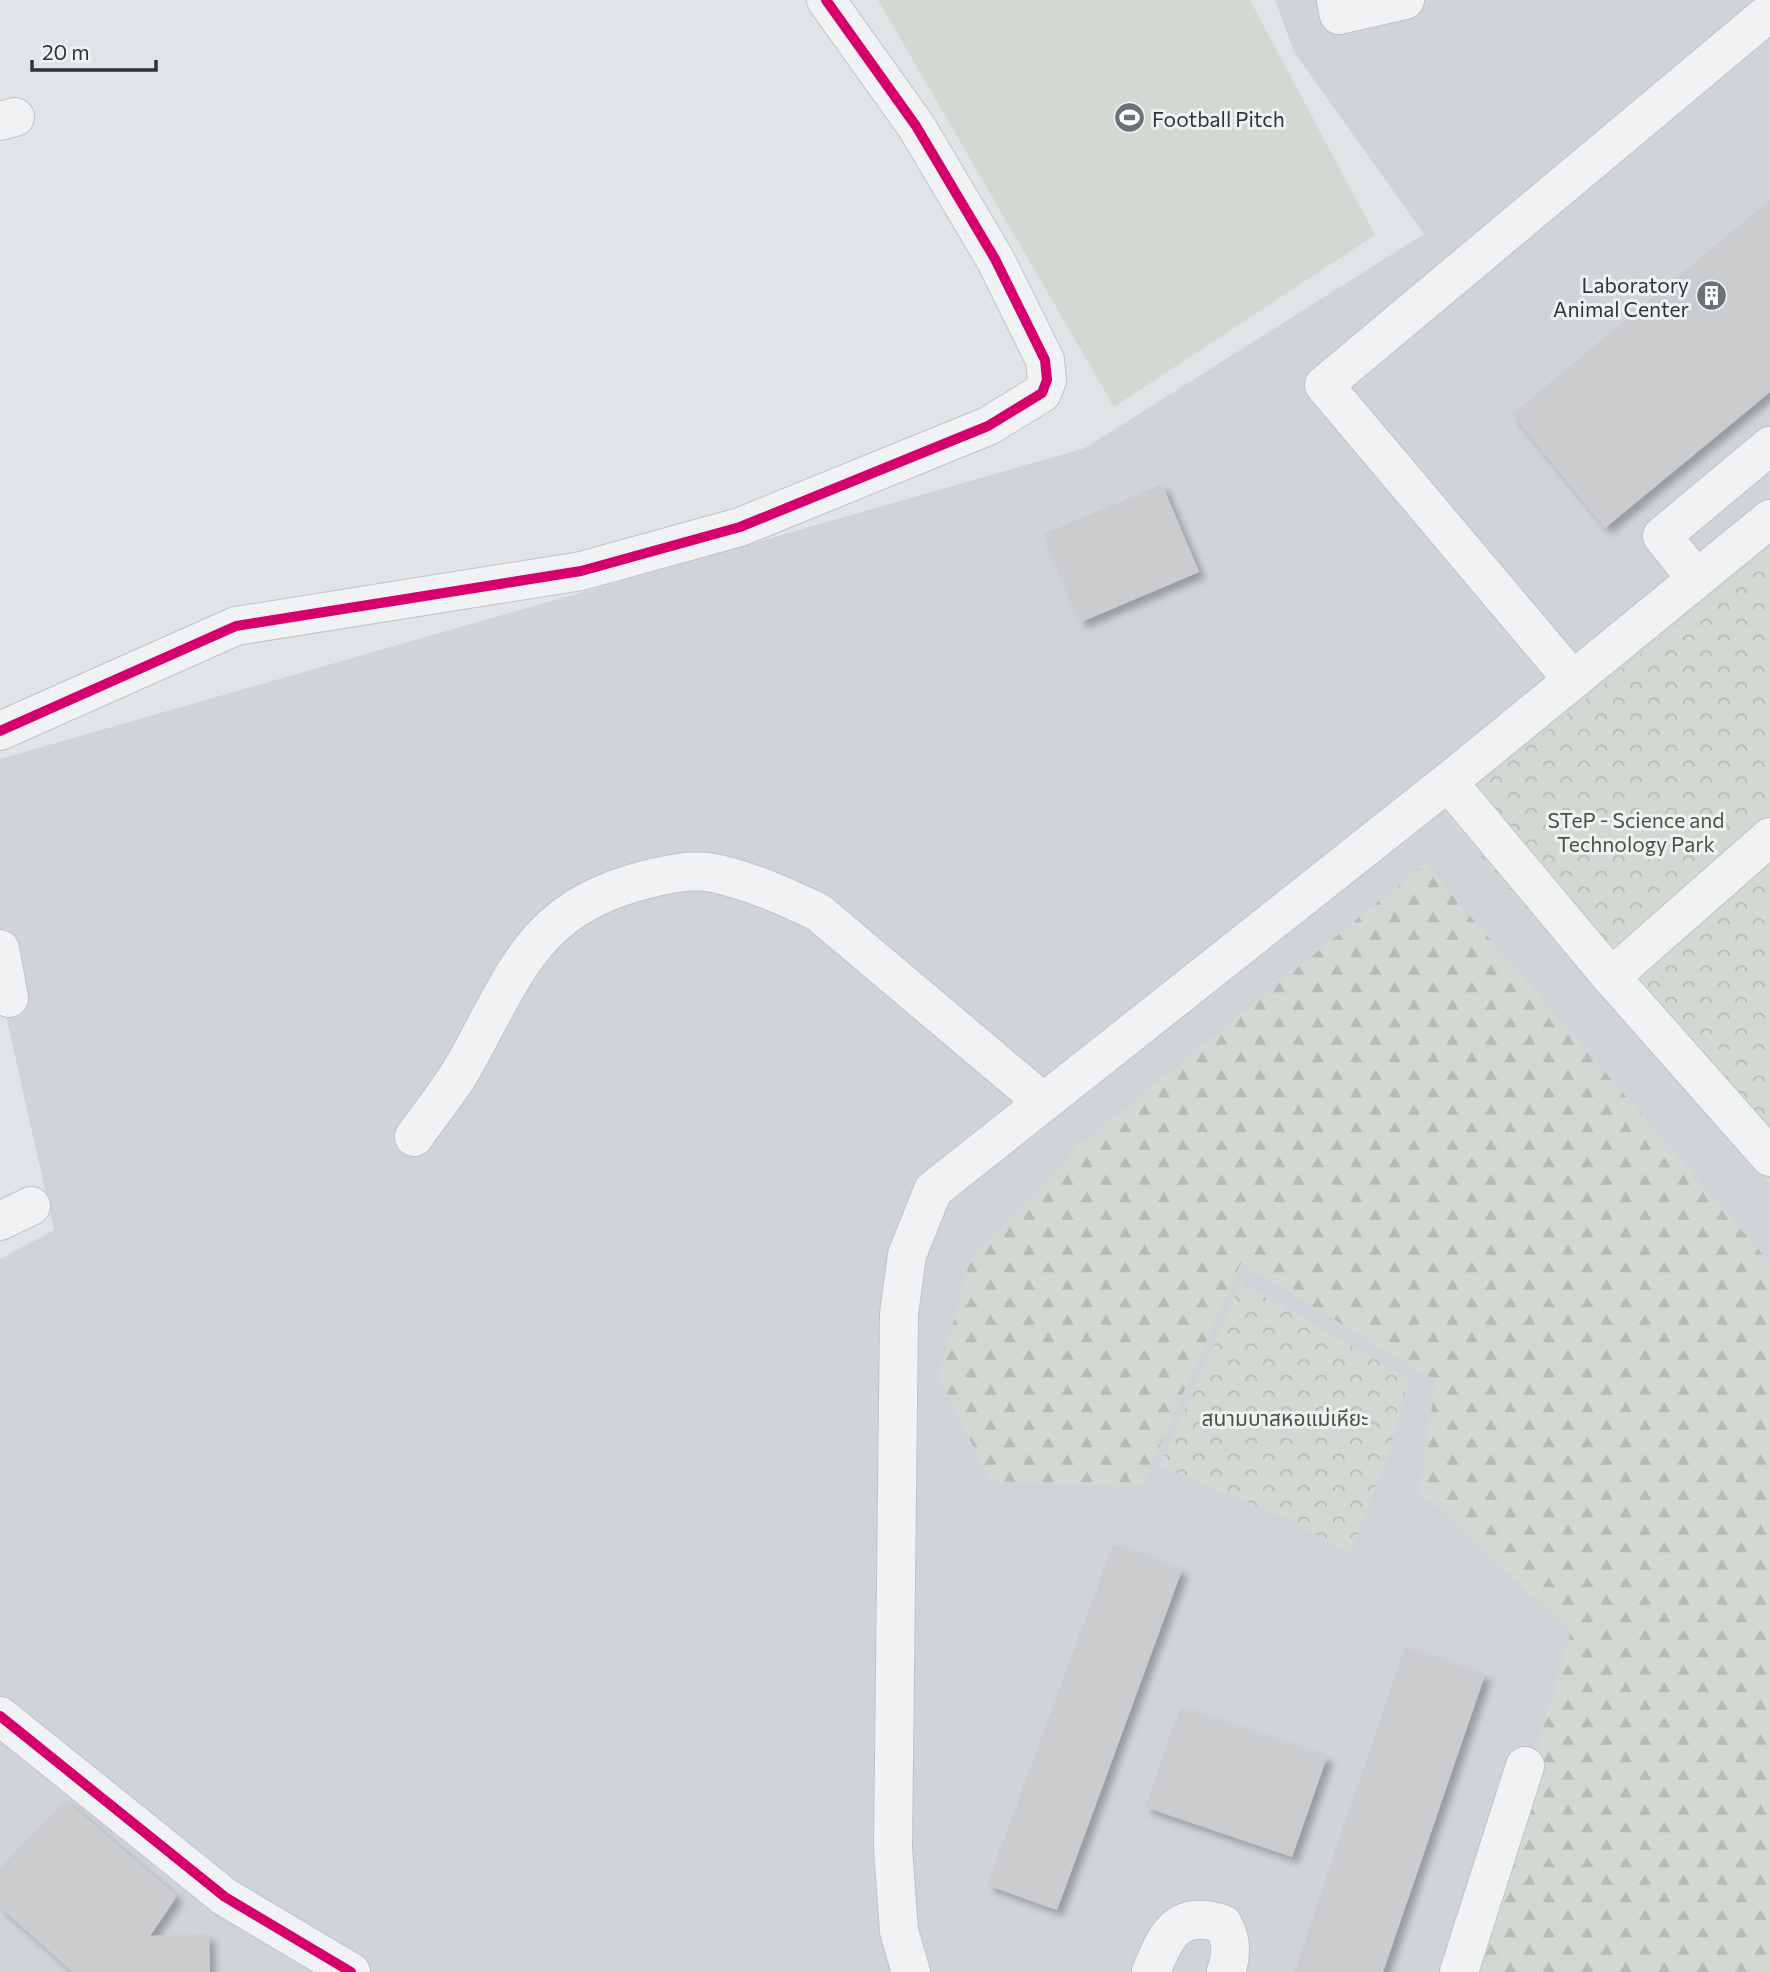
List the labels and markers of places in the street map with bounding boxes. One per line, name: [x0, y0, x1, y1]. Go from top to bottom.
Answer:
sports icon: Football Pitch: [1112, 101, 1146, 135]
place label: Football Pitch: [1152, 106, 1285, 131]
place label: Laboratory Animal Center: [1553, 272, 1689, 321]
building icon: Laboratory Animal Center: [1695, 279, 1729, 313]

